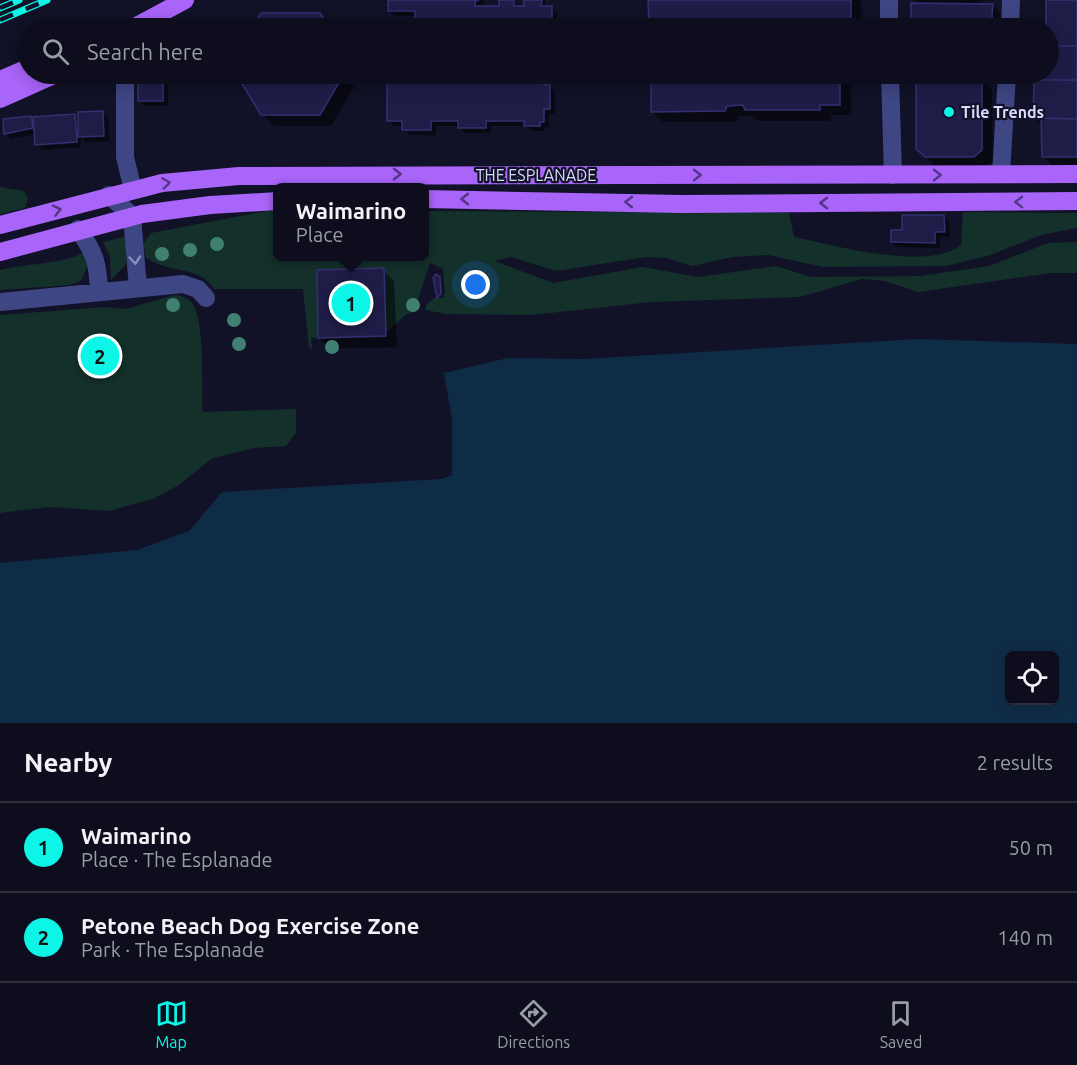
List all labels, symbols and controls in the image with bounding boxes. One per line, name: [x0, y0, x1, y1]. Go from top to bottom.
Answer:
search box: [18, 18, 1059, 84]
icon: search: [39, 35, 72, 68]
text: Search here: [87, 39, 203, 64]
place label: Tile Trends: [961, 103, 1044, 121]
marker: Tile Trends: [942, 105, 956, 119]
street label: THE ESPLANADE: [476, 166, 596, 184]
one-way arrow: [393, 168, 402, 180]
one-way arrow: [693, 169, 702, 181]
one-way arrow: [932, 169, 941, 181]
one-way arrow: [162, 177, 171, 189]
popup: [273, 183, 429, 261]
one-way arrow: [460, 193, 469, 205]
one-way arrow: [624, 196, 633, 208]
one-way arrow: [1014, 196, 1023, 208]
one-way arrow: [819, 197, 828, 209]
text: Waimarino: [296, 198, 406, 223]
one-way arrow: [51, 205, 61, 218]
text: Place: [296, 223, 344, 246]
one-way arrow: [129, 256, 142, 265]
your location: [461, 270, 490, 299]
pin: 1: [332, 280, 370, 326]
pin: 2: [80, 334, 120, 378]
map controls: [1005, 651, 1059, 705]
button: locate: [1005, 651, 1059, 705]
text: Nearby: [24, 748, 112, 777]
text: 2 results: [977, 751, 1053, 774]
text: Waimarino: [81, 823, 191, 848]
text: 1: [38, 836, 49, 859]
text: 50 m: [1009, 836, 1053, 859]
text: Place · The Esplanade: [81, 848, 273, 871]
text: Petone Beach Dog Exercise Zone: [81, 913, 419, 938]
text: 2: [38, 926, 49, 949]
text: 140 m: [997, 926, 1053, 949]
text: Park · The Esplanade: [81, 938, 265, 961]
tab: Map: [155, 997, 188, 1051]
tab: Directions: [497, 997, 570, 1051]
tab: Saved: [880, 997, 922, 1051]

